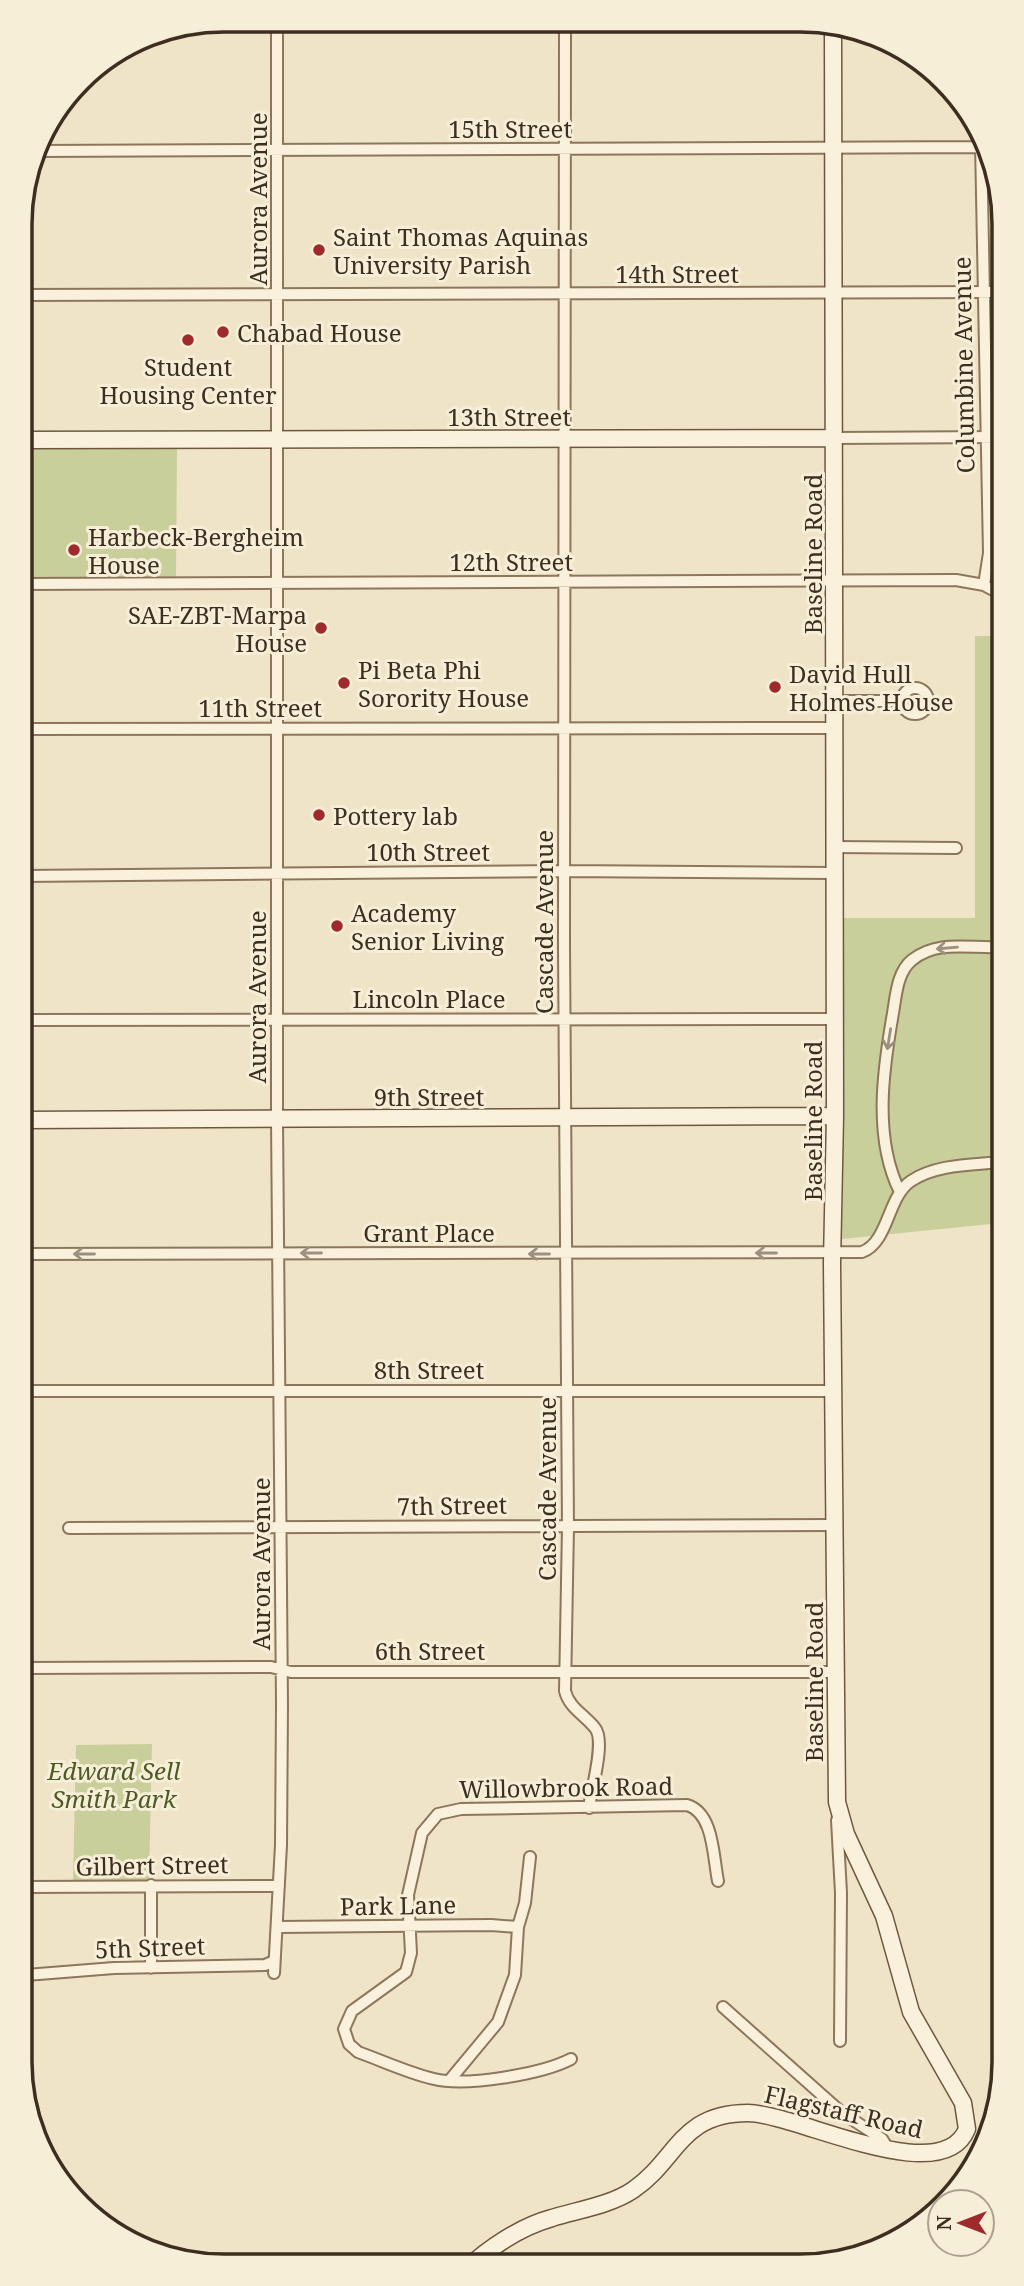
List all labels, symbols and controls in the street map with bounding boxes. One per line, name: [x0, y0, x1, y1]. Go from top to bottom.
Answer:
street label: Aurora Avenue: [241, 112, 274, 286]
street label: 15th Street: [448, 112, 572, 145]
place label: Saint Thomas Aquinas University Parish: [333, 220, 588, 281]
marker: Saint Thomas Aquinas University Parish: [311, 242, 327, 258]
street label: Columbine Avenue: [945, 256, 981, 474]
street label: 14th Street: [615, 257, 739, 290]
place label: Chabad House: [237, 316, 402, 349]
marker: Chabad House: [215, 324, 231, 340]
marker: Student Housing Center: [180, 332, 196, 348]
place label: Student Housing Center: [100, 350, 276, 411]
street label: 13th Street: [447, 400, 571, 433]
street label: Baseline Road: [796, 474, 829, 634]
place label: Harbeck-Bergheim House: [88, 520, 304, 581]
marker: Harbeck-Bergheim House: [66, 542, 82, 558]
street label: 12th Street: [449, 545, 573, 578]
place label: SAE-ZBT-Marpa House: [128, 598, 307, 659]
marker: SAE-ZBT-Marpa House: [313, 620, 329, 636]
place label: Pi Beta Phi Sorority House: [358, 653, 529, 714]
place label: David Hull Holmes House: [789, 657, 954, 718]
marker: Pi Beta Phi Sorority House: [336, 675, 352, 691]
marker: David Hull Holmes House: [767, 679, 783, 695]
street label: 11th Street: [198, 691, 322, 724]
place label: Pottery lab: [333, 799, 458, 832]
marker: Pottery lab: [311, 807, 327, 823]
street label: Cascade Avenue: [527, 830, 560, 1014]
street label: 10th Street: [366, 835, 490, 868]
place label: Academy Senior Living: [351, 896, 504, 957]
street label: Aurora Avenue: [240, 910, 273, 1084]
marker: Academy Senior Living: [329, 918, 345, 934]
one-way arrow: [936, 942, 959, 955]
street label: Lincoln Place: [352, 982, 506, 1015]
one-way arrow: [882, 1027, 895, 1050]
street label: Baseline Road: [796, 1041, 829, 1201]
street label: 9th Street: [374, 1080, 484, 1113]
street label: Grant Place: [363, 1216, 495, 1249]
one-way arrow: [300, 1246, 323, 1260]
one-way arrow: [755, 1246, 778, 1260]
one-way arrow: [72, 1247, 95, 1261]
one-way arrow: [527, 1247, 550, 1261]
street label: 8th Street: [374, 1353, 484, 1386]
street label: Cascade Avenue: [530, 1397, 563, 1581]
street label: Aurora Avenue: [244, 1477, 277, 1651]
street label: 7th Street: [397, 1488, 507, 1522]
street label: Baseline Road: [797, 1602, 830, 1762]
street label: 6th Street: [375, 1634, 485, 1667]
park label: Edward Sell Smith Park: [47, 1754, 181, 1815]
street label: Willowbrook Road: [459, 1769, 674, 1805]
street label: Gilbert Street: [75, 1847, 229, 1883]
street label: Park Lane: [340, 1887, 456, 1923]
street label: 5th Street: [94, 1929, 206, 1965]
street label: Flagstaff Road: [761, 2077, 927, 2145]
north arrow: [926, 2188, 996, 2258]
text: N: [931, 2215, 957, 2230]

